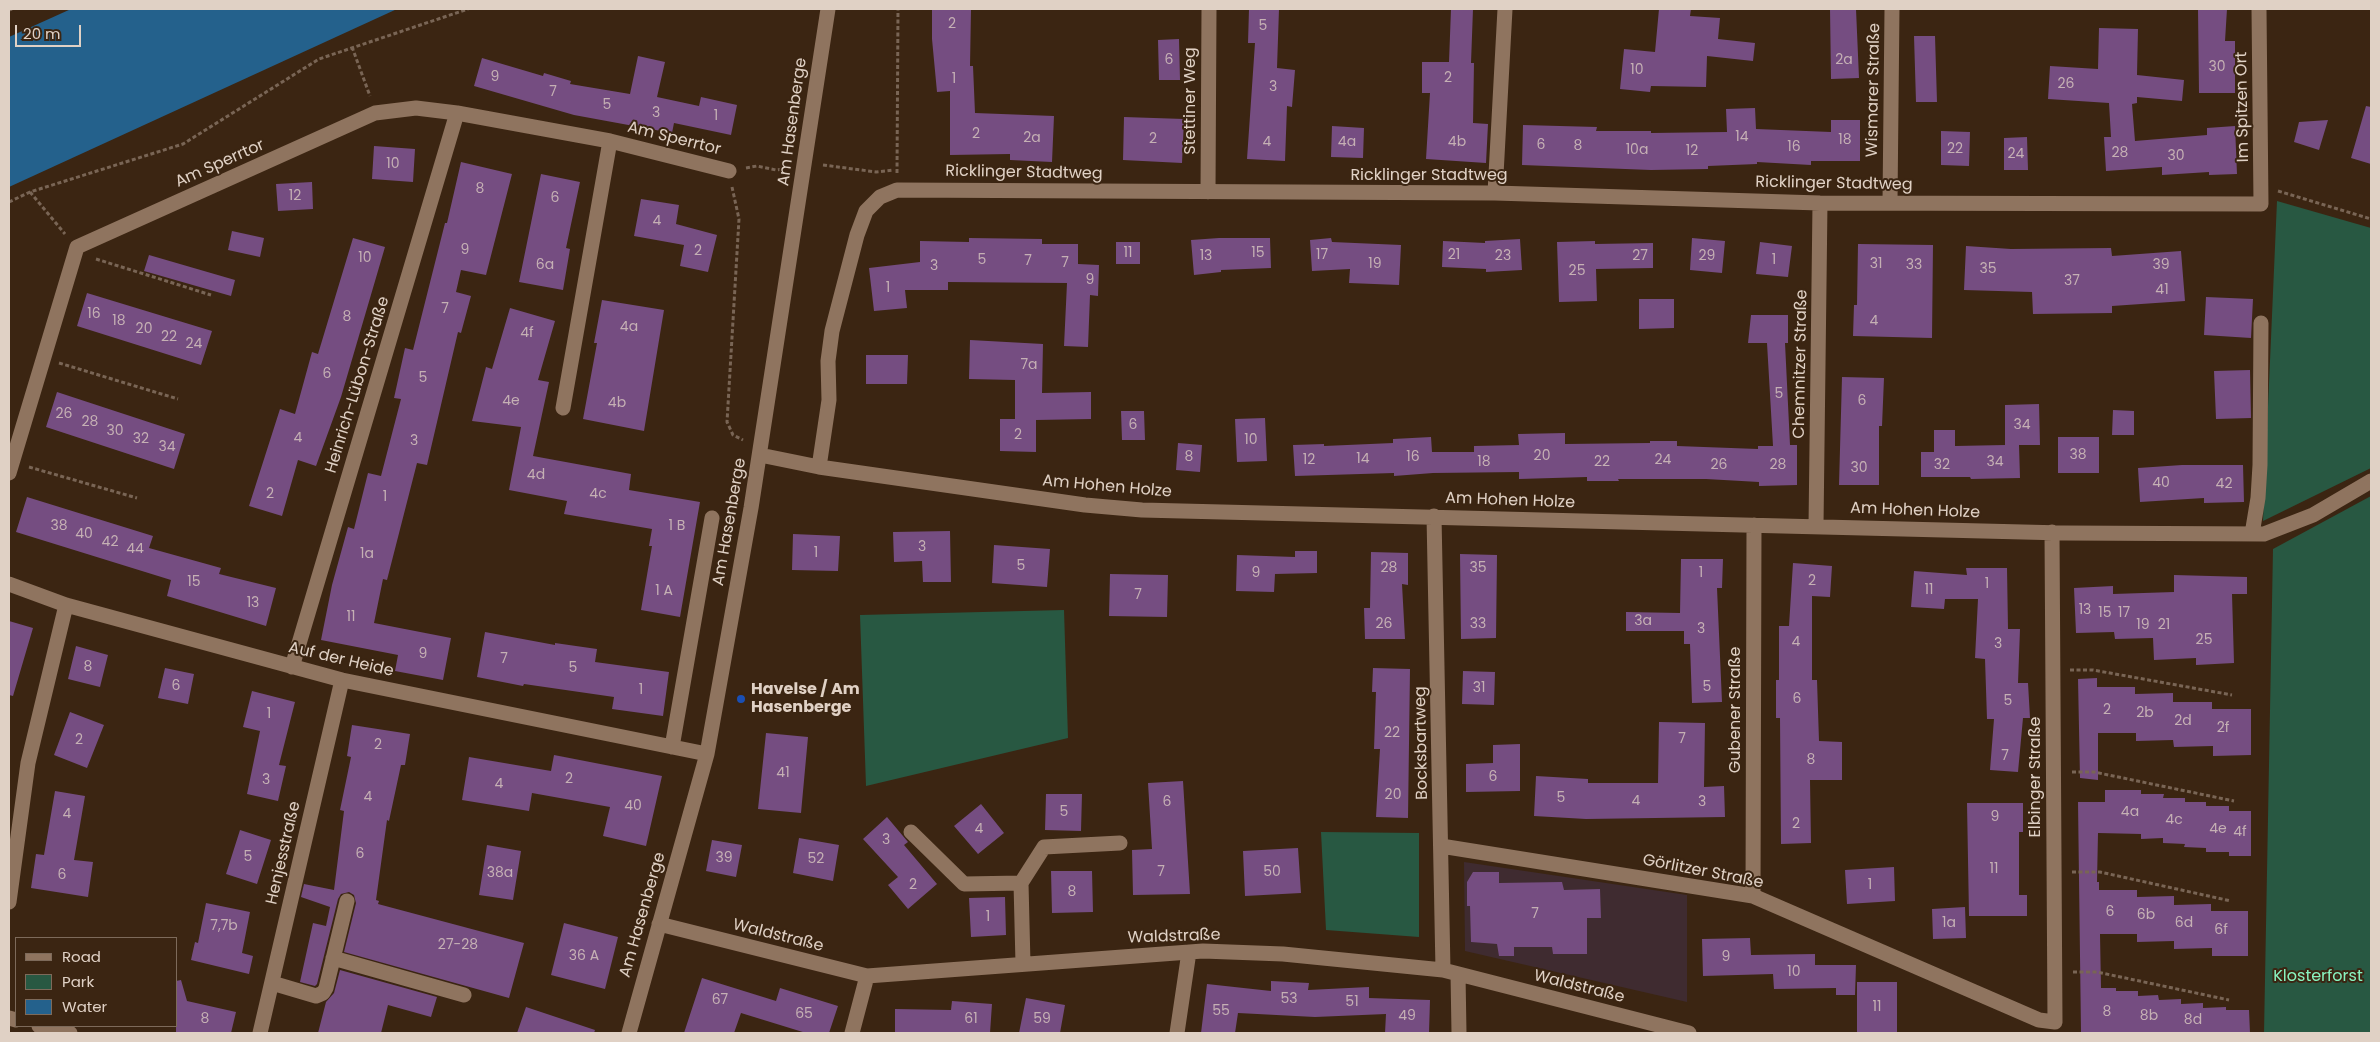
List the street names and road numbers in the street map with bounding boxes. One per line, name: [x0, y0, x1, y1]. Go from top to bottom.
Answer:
street label: Wismarer Straße: [1863, 23, 1885, 157]
street label: Stettiner Weg: [1181, 47, 1201, 155]
street label: Im Spitzen Ort: [2232, 51, 2254, 163]
street label: Am Hasenberge: [774, 57, 812, 187]
street label: Am Sperrtor: [625, 118, 723, 160]
street label: Am Sperrtor: [172, 136, 268, 192]
street label: Ricklinger Stadtweg: [945, 162, 1103, 184]
street label: Ricklinger Stadtweg: [1350, 166, 1508, 186]
street label: Ricklinger Stadtweg: [1755, 173, 1913, 195]
street label: Chemnitzer Straße: [1790, 289, 1812, 439]
street label: Heinrich-Lübon-Straße: [322, 294, 394, 476]
street label: Am Hasenberge: [709, 457, 751, 587]
street label: Am Hohen Holze: [1041, 472, 1173, 502]
street label: Am Hohen Holze: [1445, 489, 1575, 513]
street label: Am Hohen Holze: [1850, 499, 1980, 523]
street label: Auf der Heide: [287, 639, 395, 681]
street label: Gubener Straße: [1726, 647, 1746, 773]
street label: Bocksbartweg: [1411, 686, 1433, 800]
street label: Elbinger Straße: [2026, 717, 2046, 837]
street label: Henjesstraße: [263, 800, 305, 906]
street label: Am Hasenberge: [616, 850, 670, 980]
street label: Görlitzer Straße: [1641, 851, 1765, 893]
street label: Waldstraße: [731, 915, 825, 957]
street label: Waldstraße: [1127, 926, 1221, 948]
street label: Waldstraße: [1532, 966, 1626, 1008]

